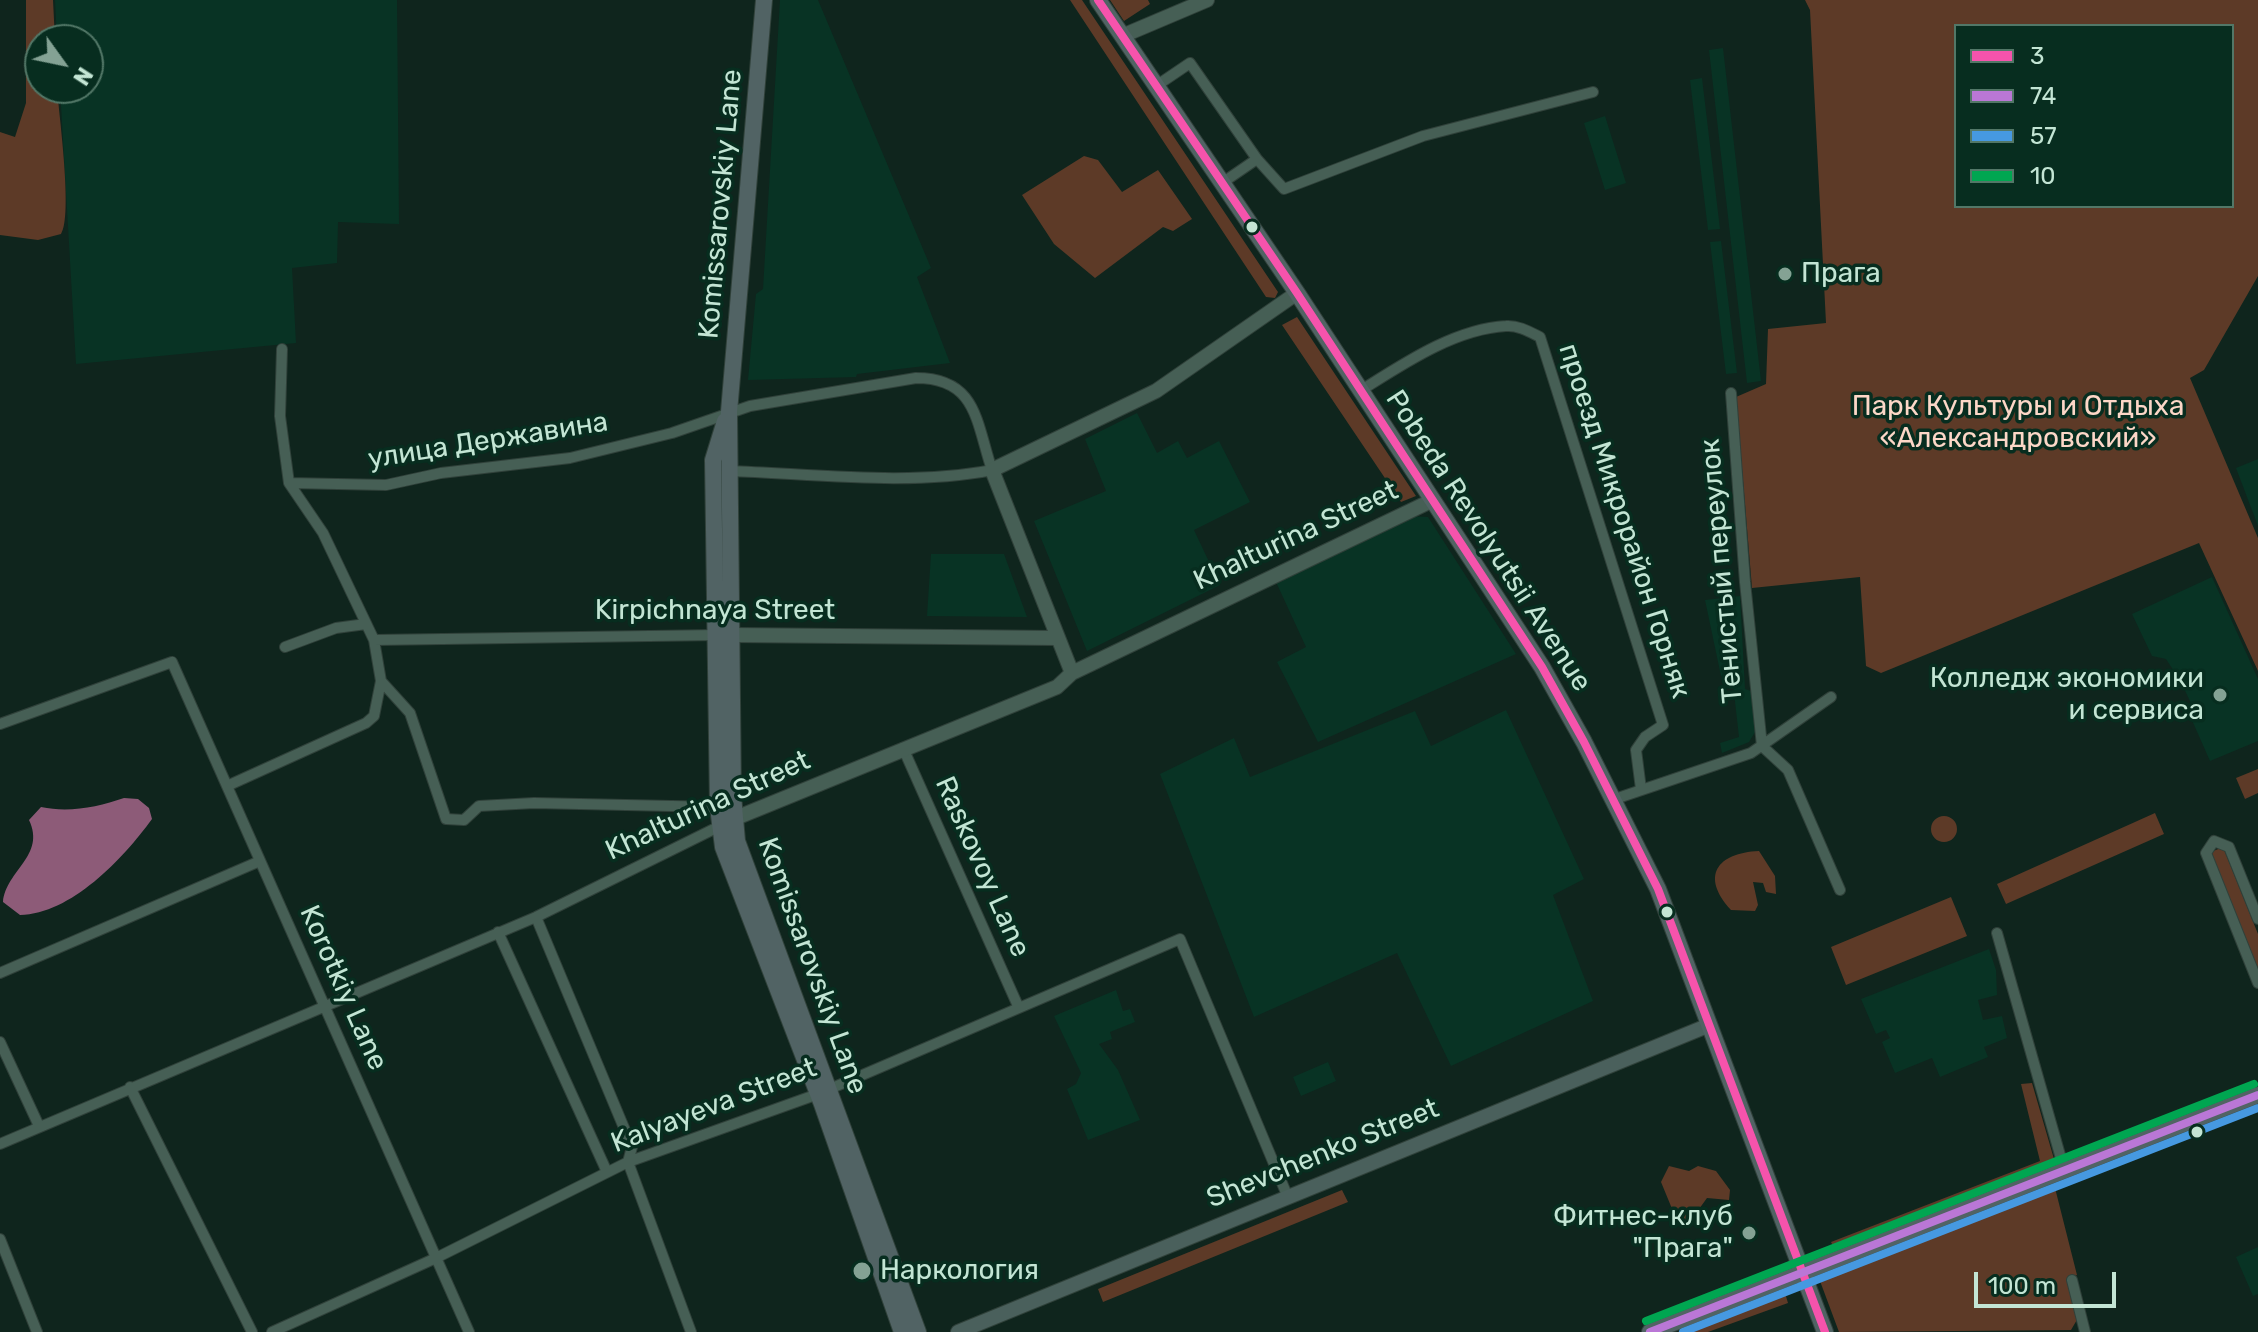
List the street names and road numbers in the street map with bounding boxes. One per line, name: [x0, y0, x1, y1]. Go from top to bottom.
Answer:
street label: Komissarovskiy Lane: [692, 68, 750, 340]
street label: проезд Микрорайон Горняк: [1551, 340, 1697, 702]
street label: Pobeda Revolyutsii Avenue: [1378, 384, 1598, 698]
street label: улица Державина: [366, 405, 610, 477]
street label: Тенистый переулок: [1694, 437, 1750, 705]
street label: Khalturina Street: [1188, 474, 1404, 598]
street label: Kirpichnaya Street: [595, 594, 835, 628]
street label: Khalturina Street: [600, 744, 816, 868]
street label: Raskovoy Lane: [927, 772, 1037, 962]
street label: Komissarovskiy Lane: [750, 833, 874, 1099]
street label: Korotkiy Lane: [292, 900, 394, 1076]
street label: Kalyayeva Street: [607, 1051, 821, 1161]
street label: Shevchenko Street: [1202, 1092, 1444, 1216]

